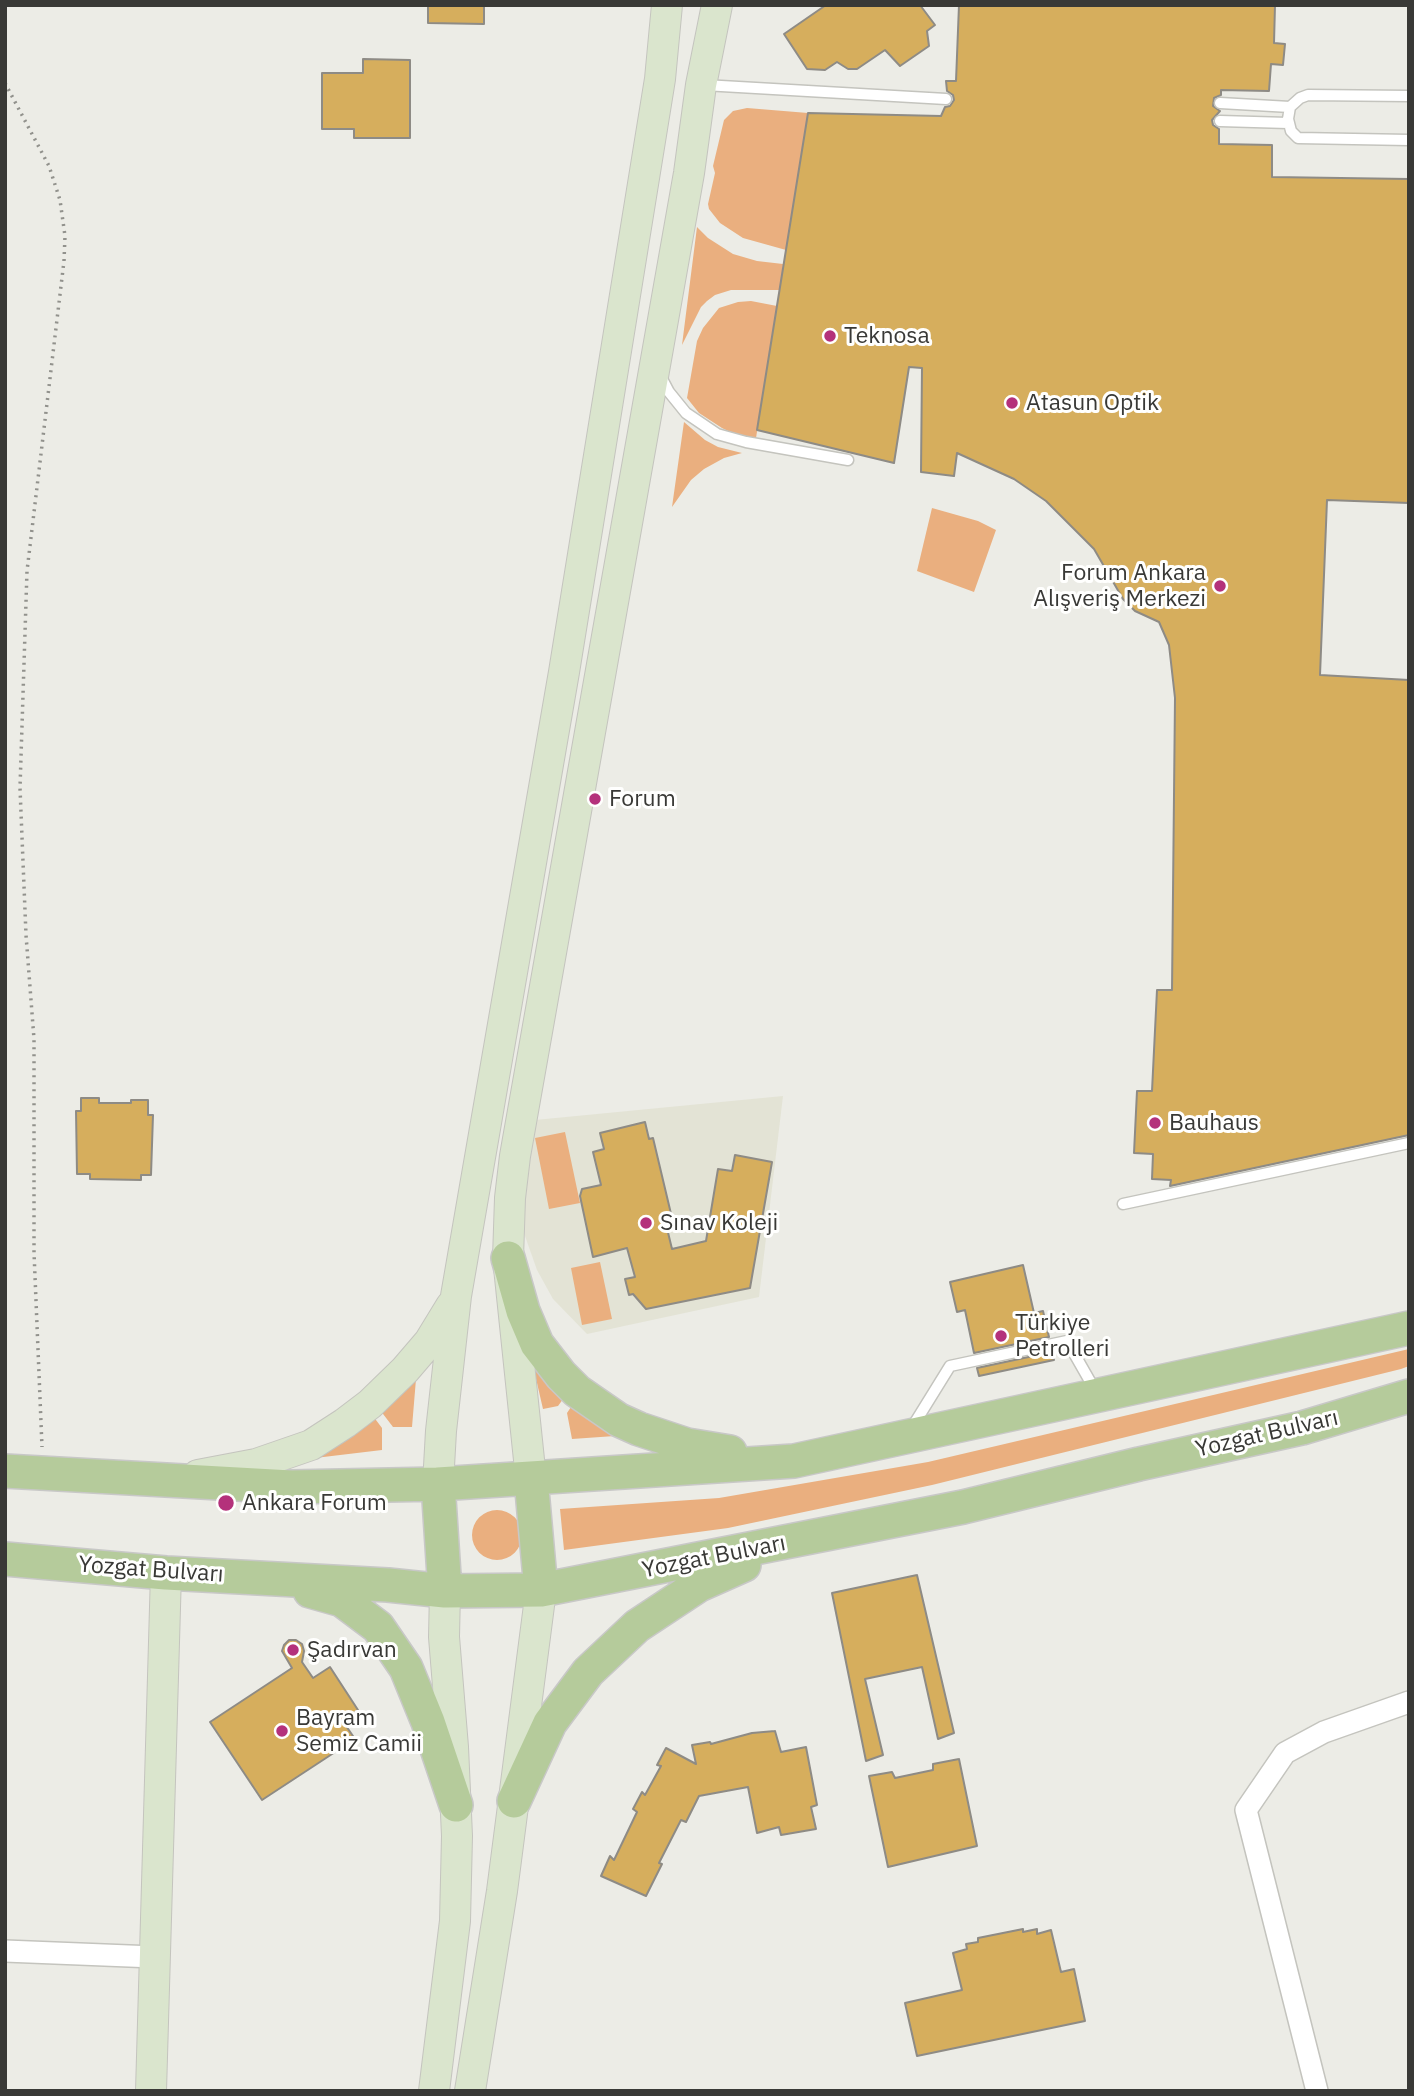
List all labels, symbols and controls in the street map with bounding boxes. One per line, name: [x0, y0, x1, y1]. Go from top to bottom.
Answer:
place label: Teknosa: [844, 322, 930, 350]
marker: Teknosa: [822, 328, 838, 344]
place label: Atasun Optik: [1026, 389, 1159, 417]
marker: Atasun Optik: [1004, 395, 1020, 411]
place label: Forum Ankara Alışveriş Merkezi: [1033, 559, 1206, 613]
marker: Forum Ankara Alışveriş Merkezi: [1212, 578, 1228, 594]
place label: Forum: [609, 785, 676, 813]
marker: Forum: [587, 791, 603, 807]
place label: Bauhaus: [1169, 1109, 1259, 1137]
marker: Bauhaus: [1147, 1115, 1163, 1131]
place label: Sınav Koleji: [660, 1209, 778, 1237]
marker: Sınav Koleji: [638, 1215, 654, 1231]
place label: Türkiye Petrolleri: [1015, 1309, 1110, 1363]
marker: Türkiye Petrolleri: [993, 1328, 1009, 1344]
street label: Yozgat Bulvarı: [1193, 1404, 1341, 1464]
place label: Ankara Forum: [242, 1489, 387, 1517]
marker: Ankara Forum: [216, 1493, 236, 1513]
street label: Yozgat Bulvarı: [640, 1530, 788, 1584]
street label: Yozgat Bulvarı: [77, 1551, 225, 1589]
place label: Şadırvan: [307, 1636, 397, 1664]
marker: Şadırvan: [285, 1642, 301, 1658]
place label: Bayram Semiz Camii: [296, 1704, 422, 1758]
marker: Bayram Semiz Camii: [274, 1723, 290, 1739]

